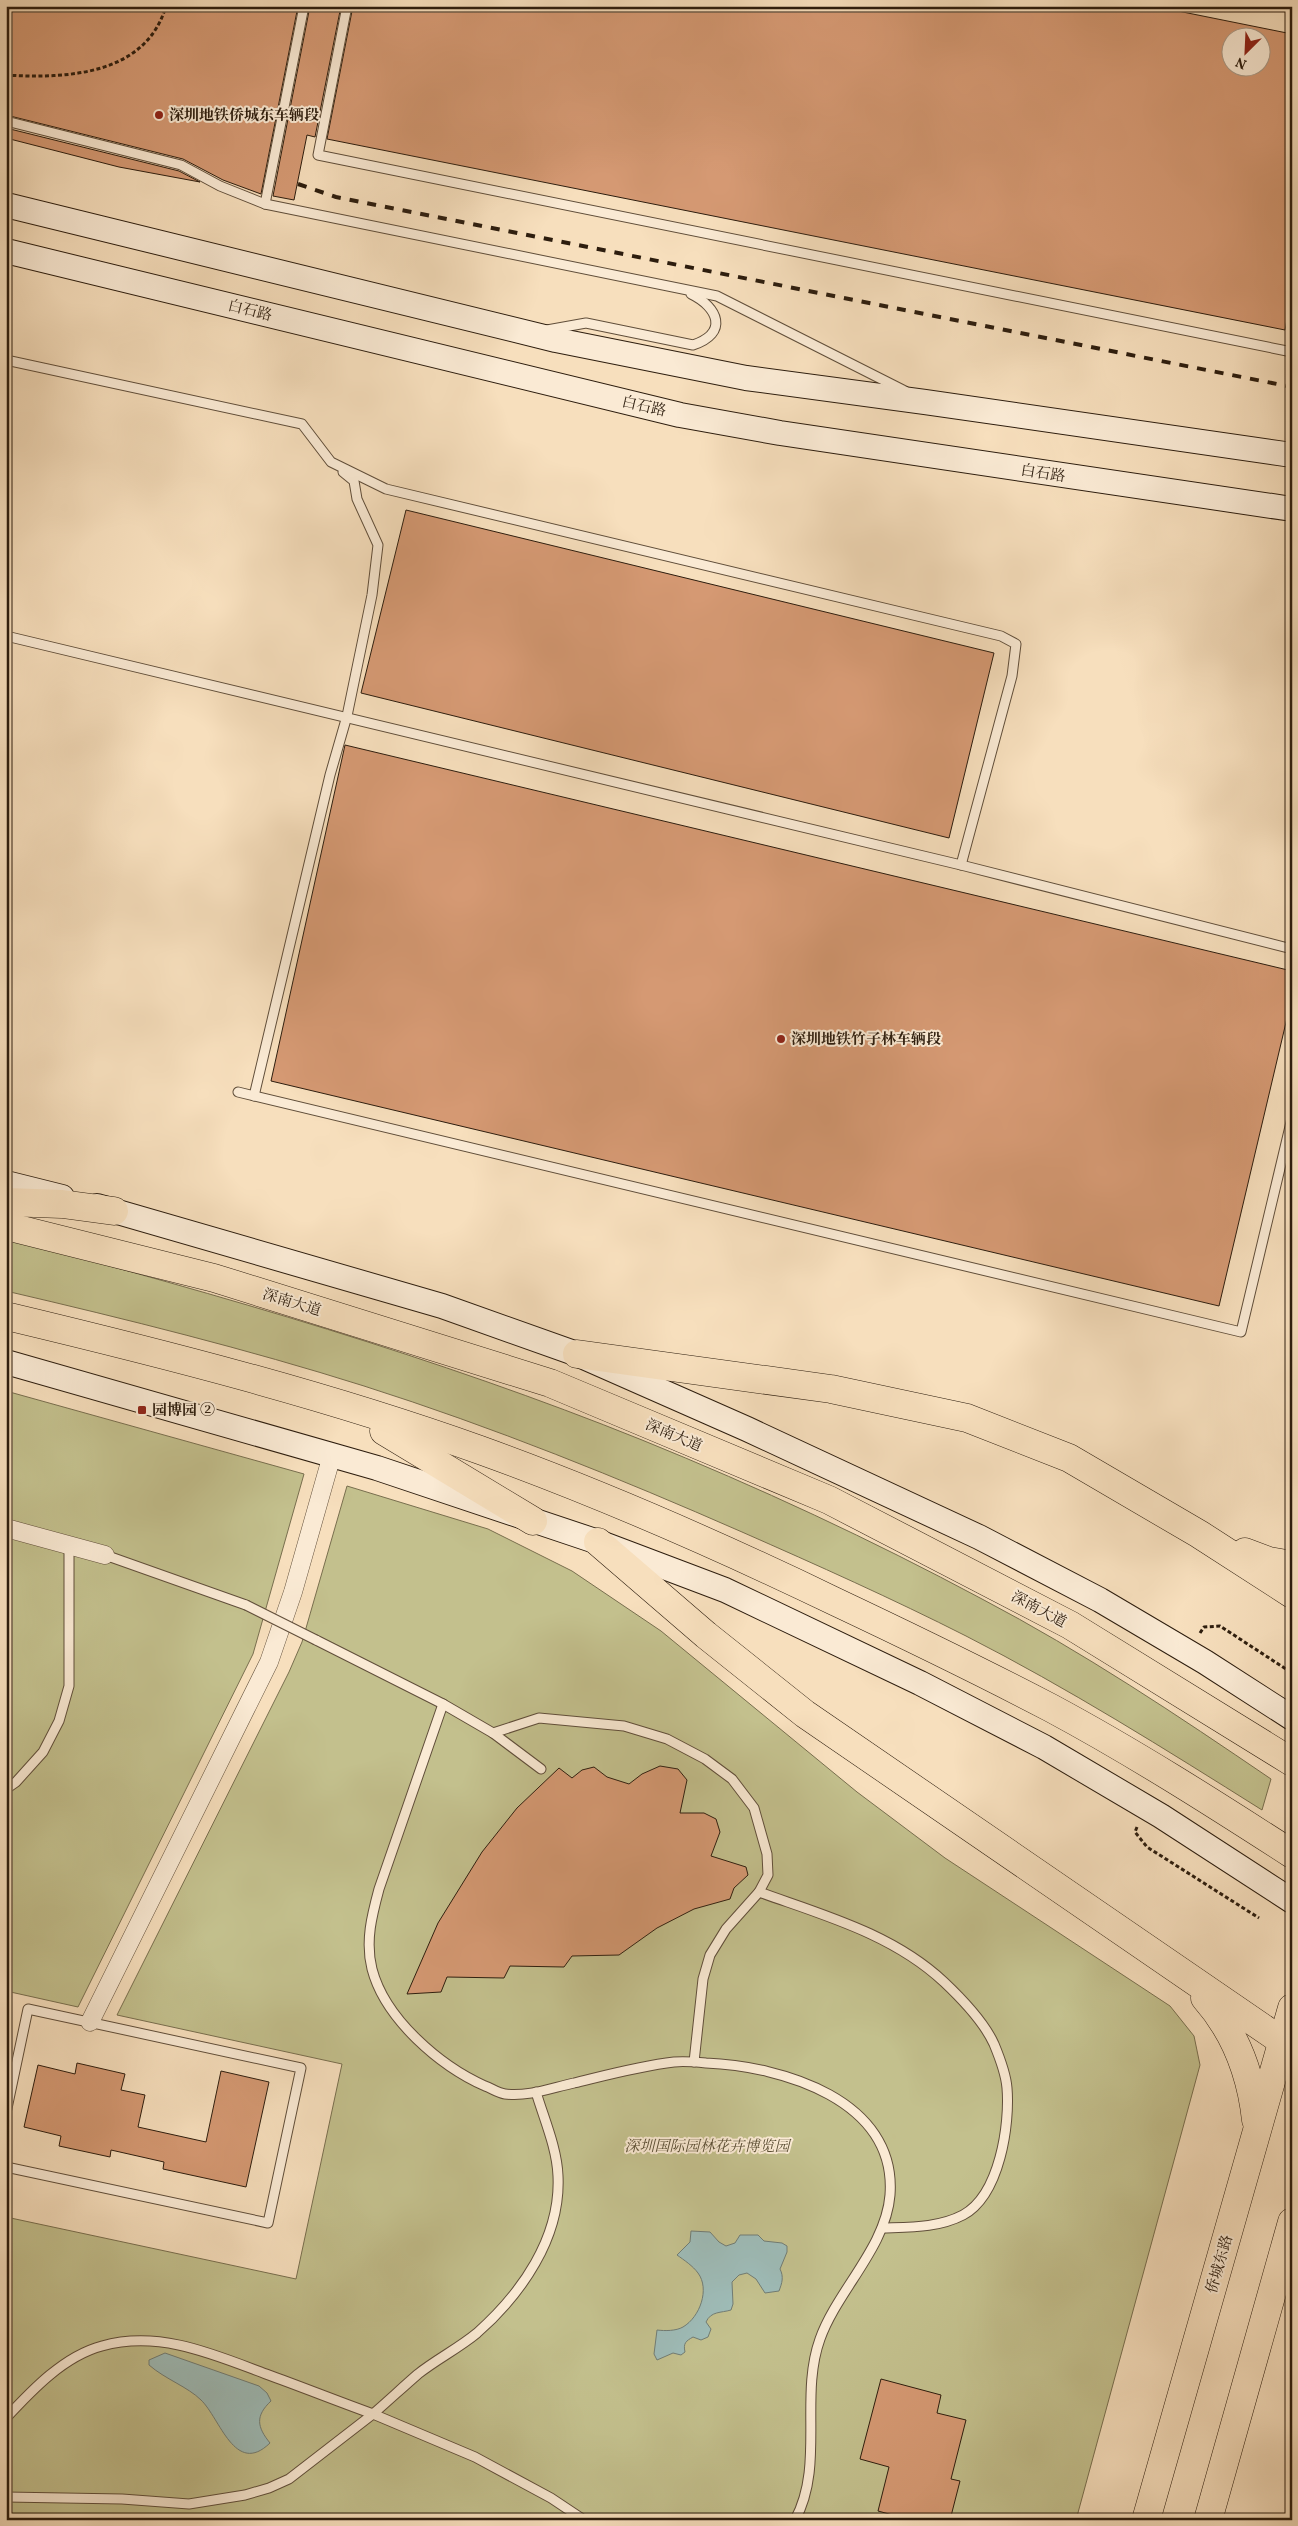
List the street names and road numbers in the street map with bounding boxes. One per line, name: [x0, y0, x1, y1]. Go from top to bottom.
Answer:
street label: 白石路: [225, 296, 274, 327]
street label: 白石路: [619, 392, 668, 423]
street label: 白石路: [1019, 461, 1067, 488]
street label: 深南大道: [260, 1285, 323, 1322]
street label: 深南大道: [642, 1415, 705, 1458]
street label: 深南大道: [1007, 1587, 1070, 1634]
street label: 侨城东路: [1202, 2233, 1239, 2296]

